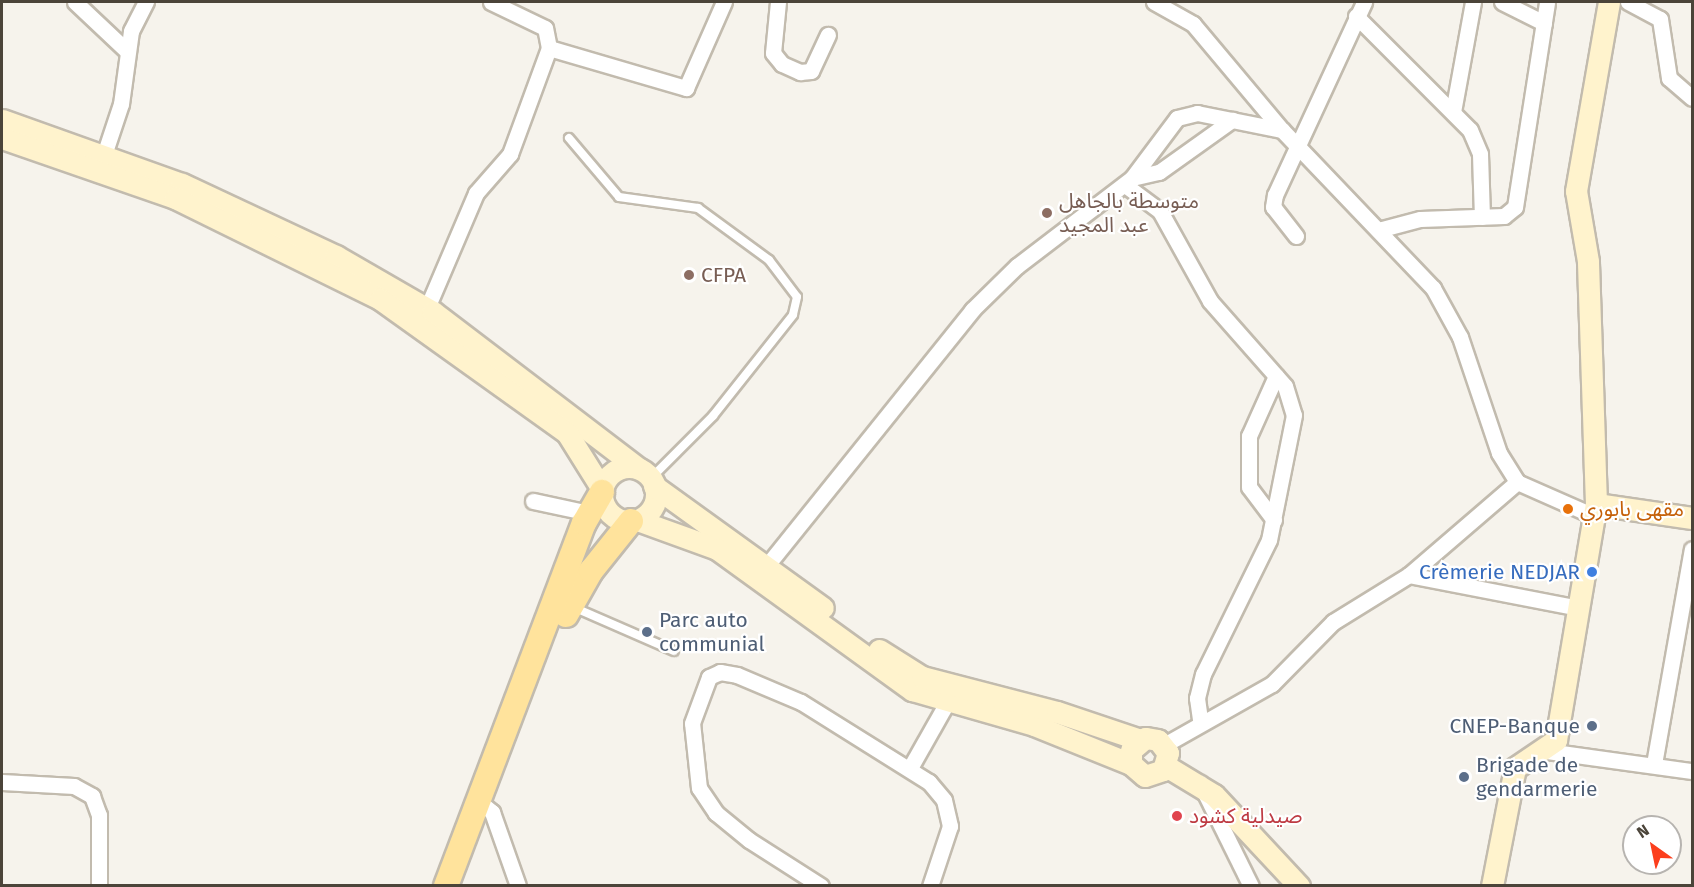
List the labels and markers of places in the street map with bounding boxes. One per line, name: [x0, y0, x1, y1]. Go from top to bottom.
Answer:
place label: متوسطة بالجاهل عبد المجيد: [1059, 188, 1199, 238]
marker: متوسطة بالجاهل عبد المجيد: [1040, 206, 1054, 220]
place label: CFPA: [701, 262, 746, 288]
marker: CFPA: [682, 268, 696, 282]
place label: مقهى بابوري: [1580, 496, 1684, 522]
marker: مقهى بابوري: [1561, 502, 1575, 516]
place label: Crèmerie NEDJAR: [1419, 559, 1580, 585]
marker: Crèmerie NEDJAR: [1585, 565, 1599, 579]
place label: Parc auto communial: [659, 607, 765, 657]
marker: Parc auto communial: [640, 625, 654, 639]
place label: CNEP-Banque: [1450, 713, 1580, 739]
marker: CNEP-Banque: [1585, 719, 1599, 733]
place label: Brigade de gendarmerie: [1476, 752, 1597, 802]
marker: Brigade de gendarmerie: [1457, 770, 1471, 784]
place label: صيدلية كشود: [1189, 803, 1302, 829]
marker: صيدلية كشود: [1170, 809, 1184, 823]

